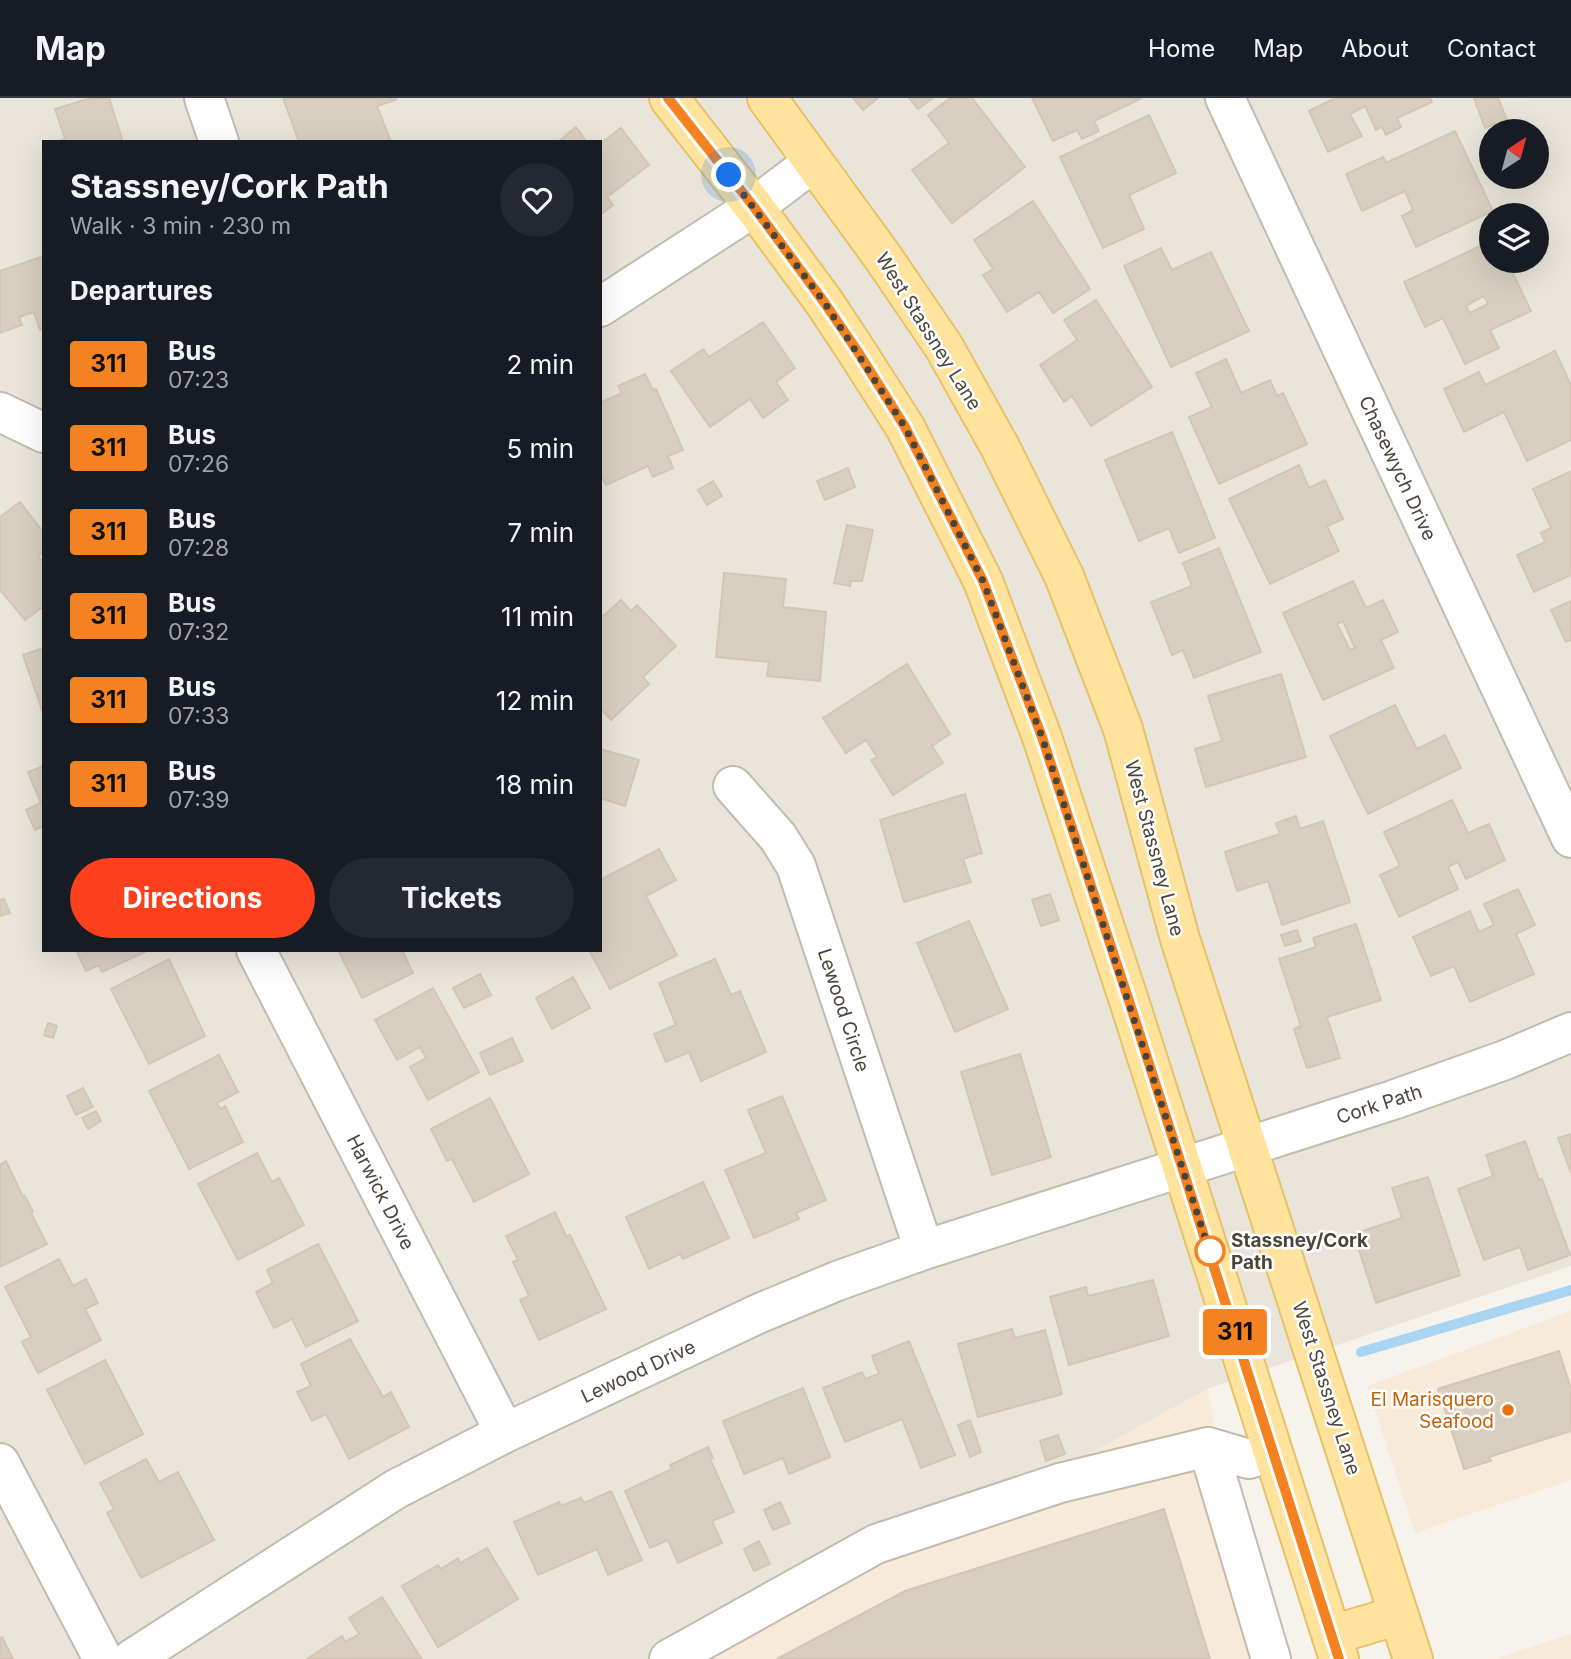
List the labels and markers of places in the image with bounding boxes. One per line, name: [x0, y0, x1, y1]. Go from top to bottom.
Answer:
place label: Stassney/Cork Path: [1231, 1229, 1368, 1274]
marker: Stassney/Cork Path: [1195, 1236, 1225, 1266]
place label: El Marisquero Seafood: [1371, 1388, 1494, 1433]
marker: El Marisquero Seafood: [1500, 1402, 1516, 1418]

